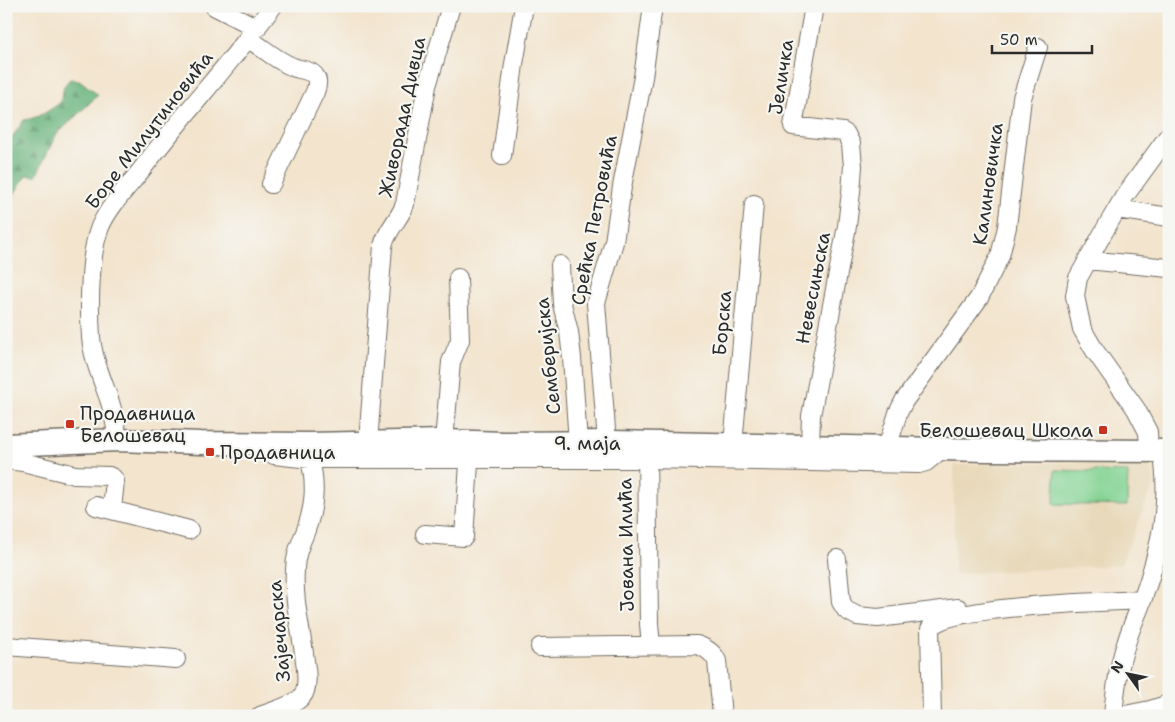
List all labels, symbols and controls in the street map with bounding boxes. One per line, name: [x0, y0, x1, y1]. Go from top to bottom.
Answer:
scale bar: [992, 22, 1092, 54]
text: 50 m: [1000, 30, 1038, 50]
street label: Живорада Дивца: [373, 34, 431, 200]
street label: Јеличка: [763, 37, 799, 117]
street label: Боре Милутиновића: [79, 46, 219, 214]
street label: Калиновичка: [967, 121, 1009, 247]
street label: Срећка Петровића: [565, 133, 623, 307]
street label: Невесињска: [790, 230, 836, 346]
street label: Борска: [707, 289, 737, 357]
street label: Семберијска: [529, 296, 567, 416]
place label: Продавница Белошевац: [80, 401, 195, 448]
marker: Продавница Белошевац: [64, 418, 76, 430]
place label: Белошевац Школа: [919, 418, 1093, 443]
marker: Белошевац Школа: [1097, 424, 1109, 436]
street label: 9. маја: [553, 431, 621, 456]
place label: Продавница: [220, 440, 335, 465]
marker: Продавница: [204, 446, 216, 458]
street label: Јована Илића: [612, 478, 640, 612]
street label: Зајечарска: [262, 579, 296, 683]
north arrow: [1102, 650, 1152, 700]
text: N: [1107, 657, 1128, 676]

